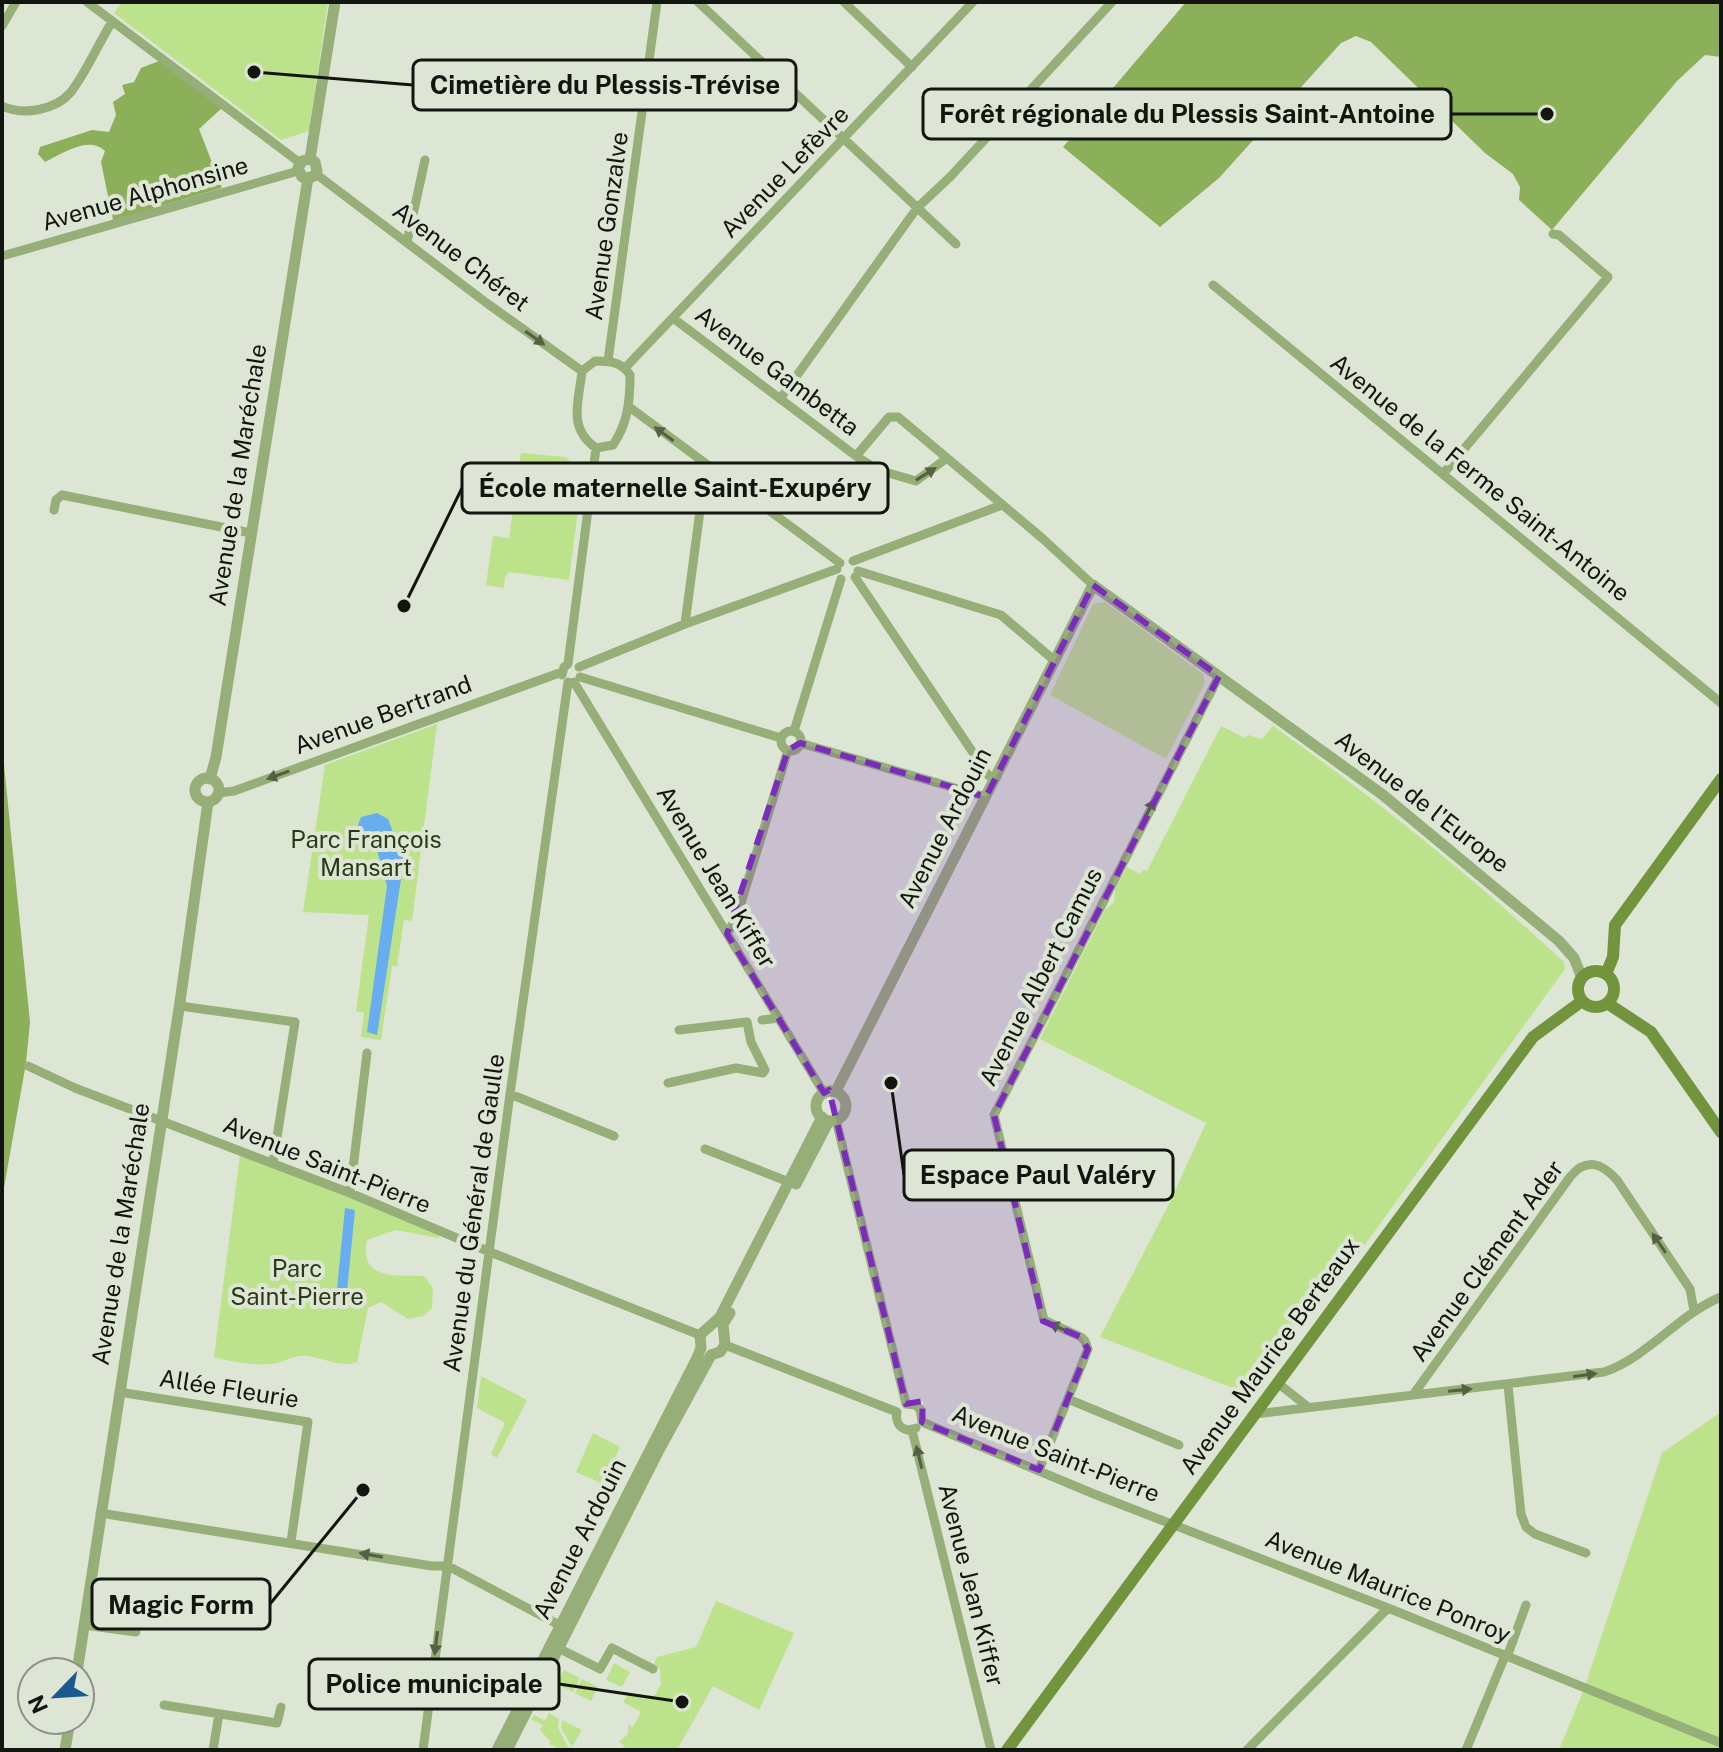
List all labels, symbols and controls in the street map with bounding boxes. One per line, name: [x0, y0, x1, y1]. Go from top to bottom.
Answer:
callout: Cimetière du Plessis-Trévise: [413, 60, 796, 110]
text: Cimetière du Plessis-Trévise: [430, 69, 780, 100]
callout: Forêt régionale du Plessis Saint-Antoine: [923, 89, 1451, 139]
text: Forêt régionale du Plessis Saint-Antoine: [939, 98, 1435, 129]
street label: Avenue Lefèvre: [714, 100, 854, 243]
street label: Avenue Gonzalve: [579, 130, 633, 322]
street label: Avenue Alphonsine: [38, 150, 251, 236]
street label: Avenue Chéret: [388, 196, 535, 317]
street label: Avenue Gambetta: [690, 300, 865, 441]
one-way arrow: [525, 330, 546, 345]
street label: Avenue de la Maréchale: [202, 342, 272, 608]
street label: Avenue de la Ferme Saint-Antoine: [1325, 348, 1636, 607]
one-way arrow: [654, 426, 674, 442]
callout: École maternelle Saint-Exupéry: [462, 463, 888, 513]
one-way arrow: [915, 467, 937, 481]
text: École maternelle Saint-Exupéry: [478, 472, 872, 503]
street label: Avenue Bertrand: [290, 669, 475, 759]
street label: Avenue de l'Europe: [1330, 725, 1515, 878]
street label: Avenue Ardouin: [892, 743, 997, 912]
one-way arrow: [266, 769, 290, 782]
street label: Avenue Jean Kiffer: [651, 780, 782, 973]
one-way arrow: [1142, 799, 1156, 822]
park label: Parc François Mansart: [290, 825, 442, 881]
street label: Avenue Albert Camus: [973, 863, 1107, 1090]
street label: Avenue du Général de Gaulle: [437, 1052, 509, 1374]
street label: Avenue de la Maréchale: [85, 1101, 155, 1367]
street label: Avenue Saint-Pierre: [219, 1110, 435, 1219]
callout: Espace Paul Valéry: [904, 1150, 1173, 1200]
street label: Avenue Clément Ader: [1404, 1154, 1569, 1366]
text: Espace Paul Valéry: [920, 1159, 1157, 1190]
street label: Avenue Maurice Berteaux: [1174, 1231, 1365, 1479]
one-way arrow: [1652, 1233, 1667, 1254]
park label: Parc Saint-Pierre: [230, 1254, 364, 1310]
one-way arrow: [1048, 1321, 1071, 1334]
street label: Allée Fleurie: [157, 1363, 301, 1413]
one-way arrow: [1573, 1369, 1598, 1382]
one-way arrow: [1448, 1383, 1473, 1396]
street label: Avenue Saint-Pierre: [948, 1399, 1164, 1508]
one-way arrow: [912, 1444, 925, 1469]
street label: Avenue Ardouin: [527, 1454, 632, 1623]
street label: Avenue Jean Kiffer: [933, 1481, 1011, 1689]
street label: Avenue Maurice Ponroy: [1262, 1524, 1515, 1648]
one-way arrow: [358, 1548, 383, 1561]
callout: Magic Form: [92, 1579, 270, 1629]
text: Magic Form: [108, 1589, 254, 1620]
one-way arrow: [430, 1631, 443, 1656]
north arrow: [16, 1656, 96, 1736]
callout: Police municipale: [309, 1659, 559, 1709]
text: Police municipale: [325, 1668, 543, 1699]
text: N: [22, 1691, 53, 1718]

